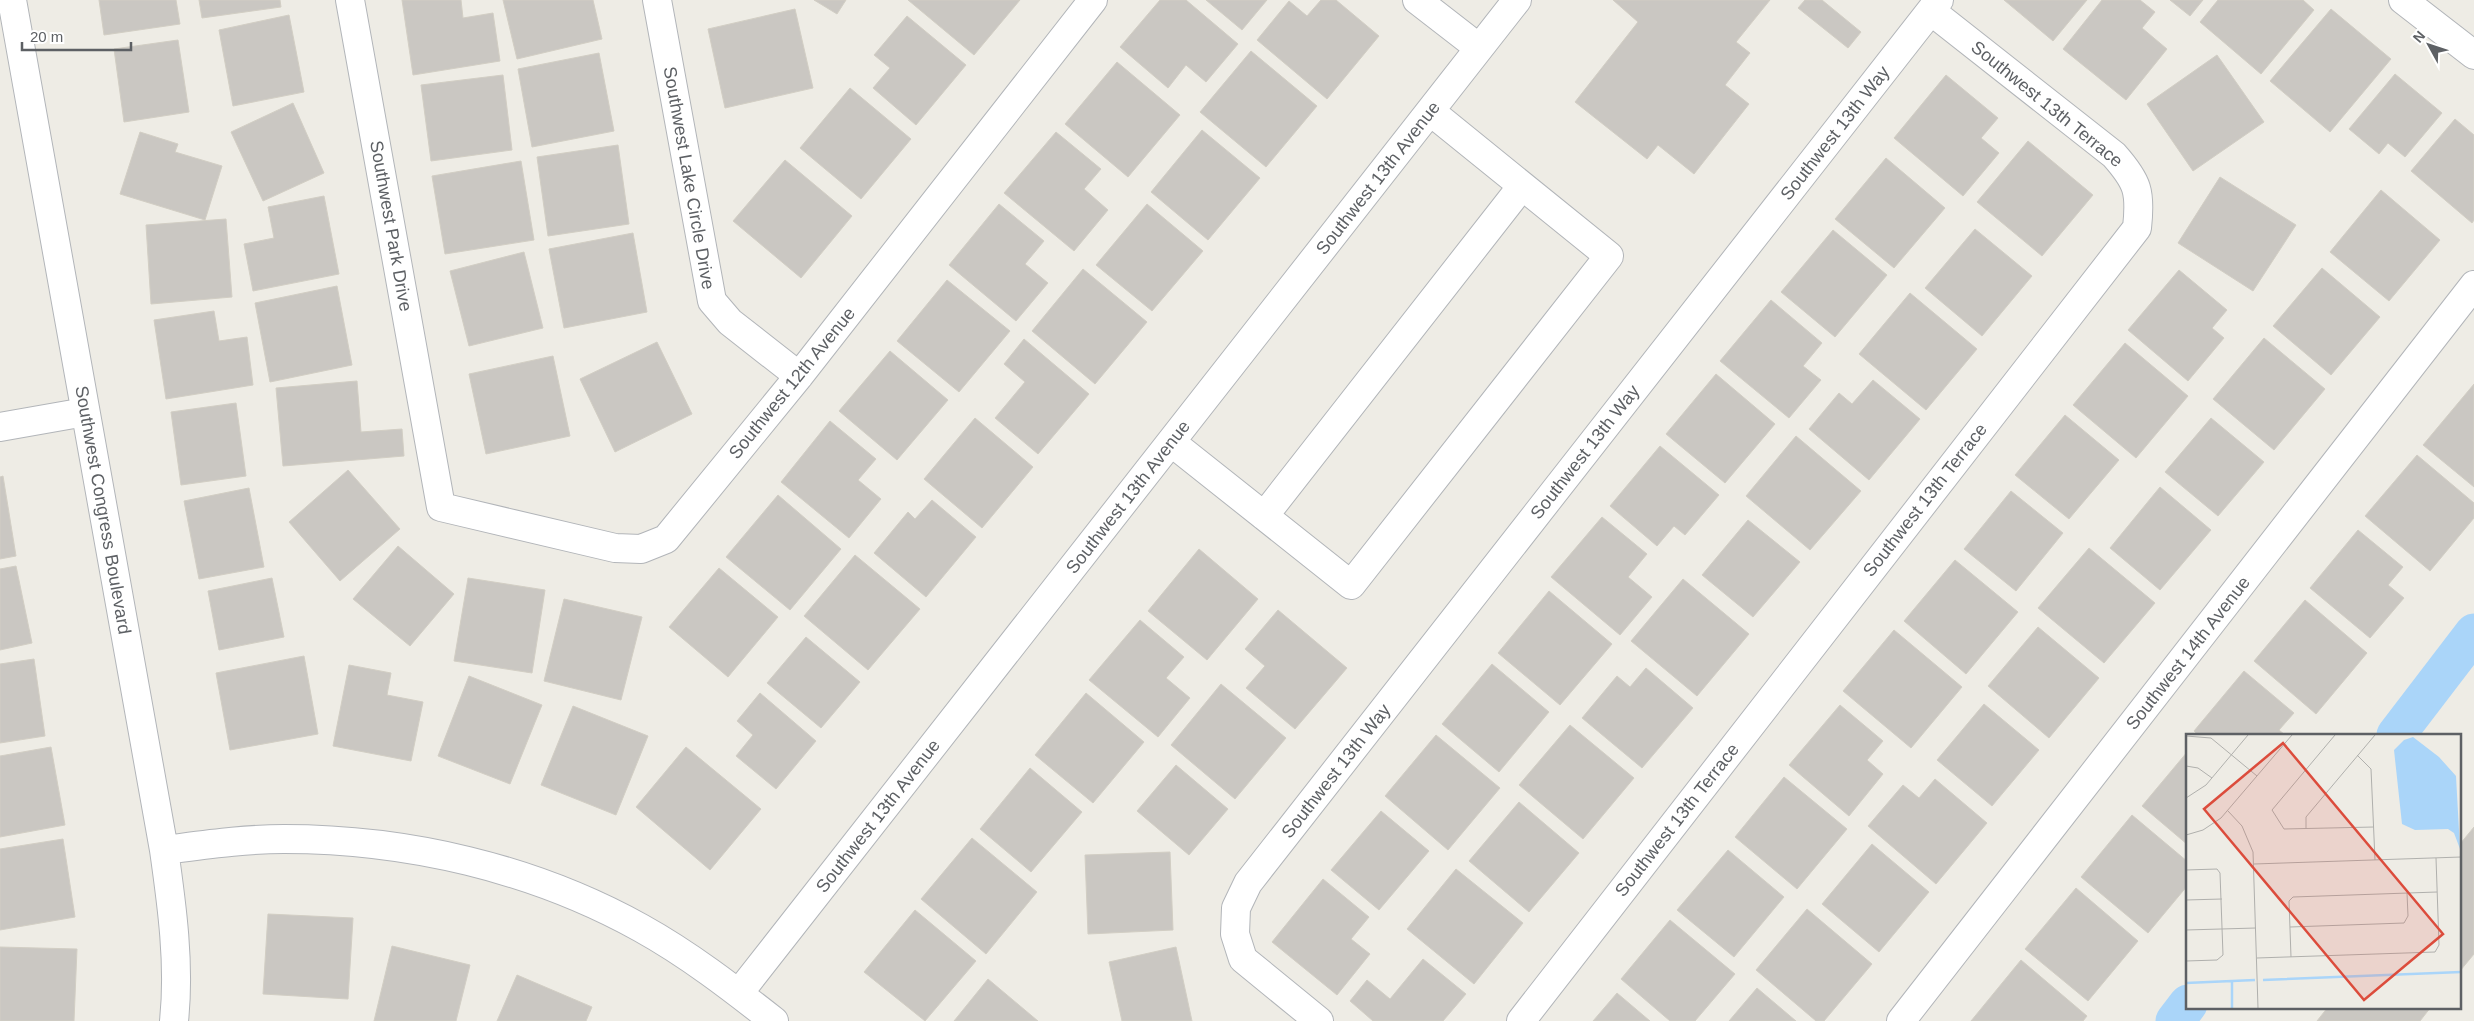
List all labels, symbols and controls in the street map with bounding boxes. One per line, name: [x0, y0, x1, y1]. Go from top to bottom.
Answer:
scale bar: [22, 20, 131, 52]
north arrow: [2404, 20, 2454, 70]
text: 20 m: [30, 28, 63, 45]
text: N: [2410, 28, 2428, 46]
street label: Southwest 13th Terrace: [1967, 37, 2127, 171]
street label: Southwest 13th Way: [1777, 62, 1893, 204]
street label: Southwest Lake Circle Drive: [660, 65, 718, 291]
street label: Southwest 13th Avenue: [1312, 97, 1444, 259]
street label: Southwest Park Drive: [366, 139, 416, 313]
street label: Southwest 12th Avenue: [725, 303, 859, 463]
street label: Southwest 13th Way: [1527, 381, 1643, 523]
street label: Southwest Congress Boulevard: [71, 384, 135, 636]
street label: Southwest 13th Avenue: [1062, 416, 1194, 578]
street label: Southwest 13th Terrace: [1859, 419, 1991, 581]
street label: Southwest 14th Avenue: [2122, 572, 2254, 734]
street label: Southwest 13th Way: [1278, 700, 1394, 842]
inset map: [2186, 734, 2462, 1008]
street label: Southwest 13th Avenue: [812, 735, 944, 897]
street label: Southwest 13th Terrace: [1611, 739, 1743, 901]

